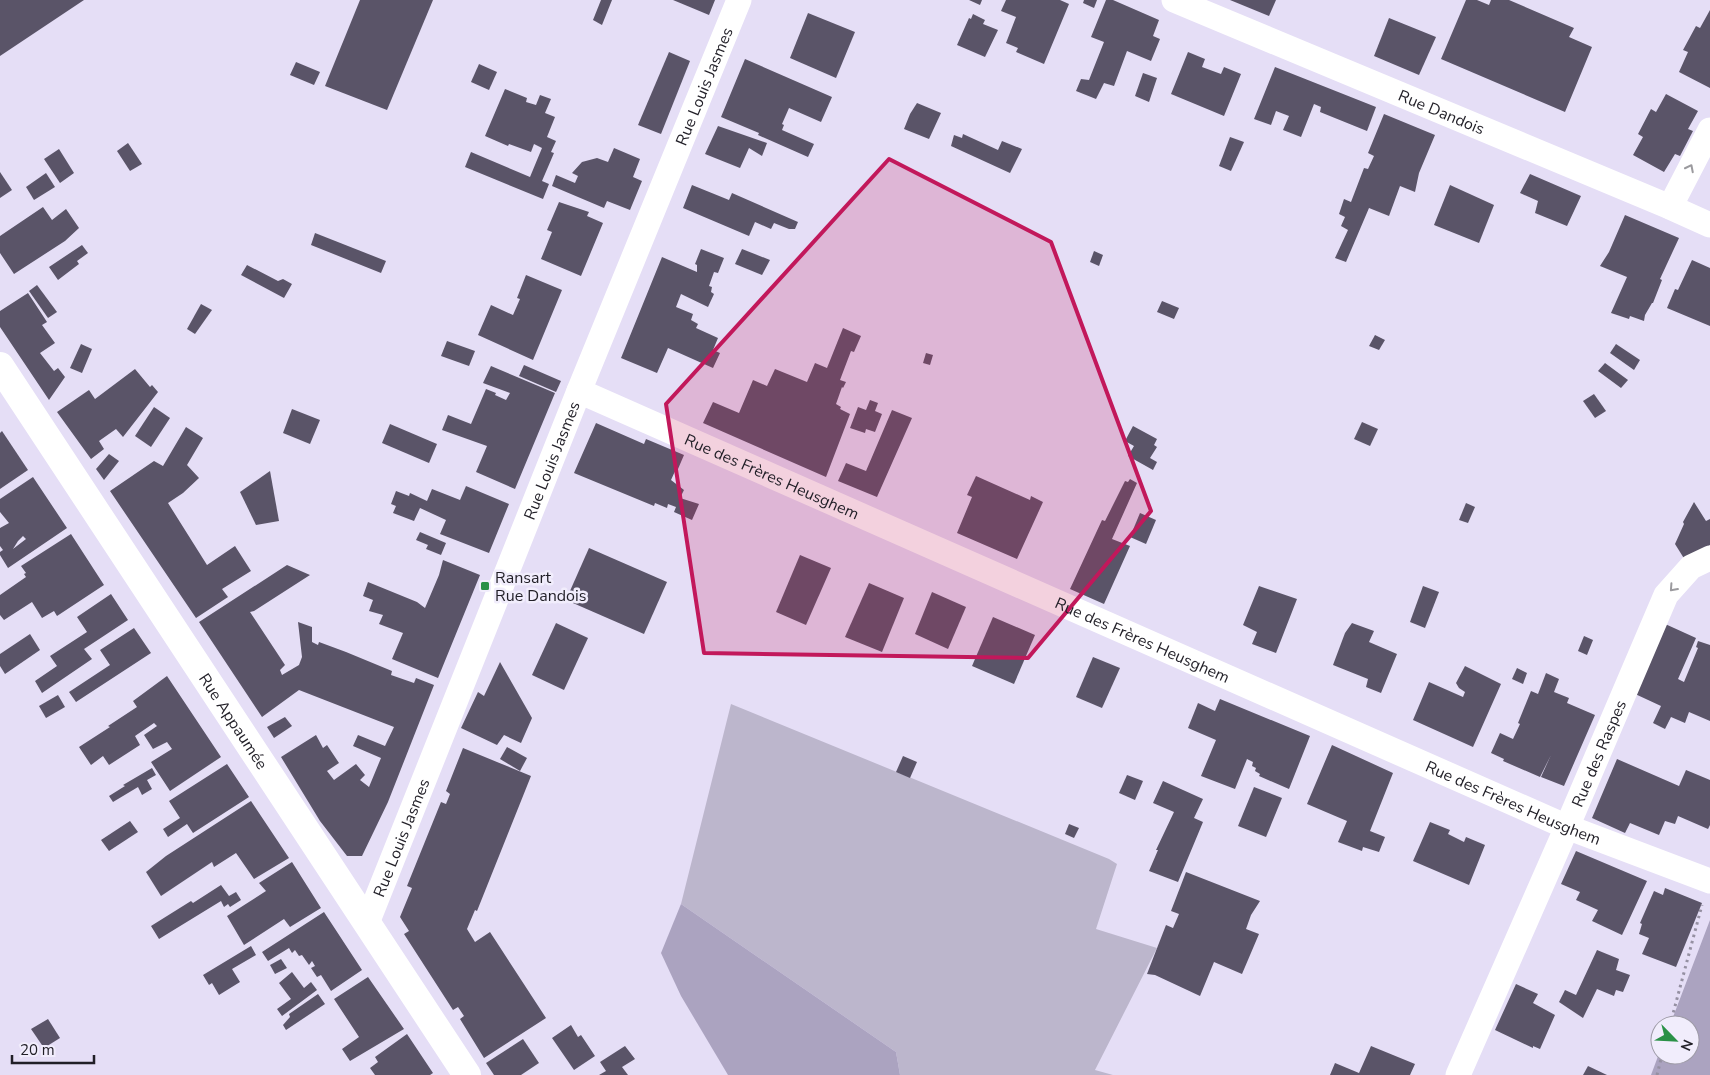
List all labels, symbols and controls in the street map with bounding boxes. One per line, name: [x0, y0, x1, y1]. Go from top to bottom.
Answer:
street label: Rue Louis Jasmes: [671, 24, 739, 149]
street label: Rue Dandois: [1395, 85, 1488, 140]
one-way arrow: [1684, 165, 1694, 174]
street label: Rue Louis Jasmes: [519, 398, 586, 523]
street label: Rue des Frères Heusghem: [681, 429, 862, 525]
place label: Ransart Rue Dandois: [495, 567, 586, 607]
marker: Ransart Rue Dandois: [479, 580, 491, 592]
one-way arrow: [1669, 582, 1678, 591]
street label: Rue des Frères Heusghem: [1051, 592, 1233, 689]
street label: Rue Appaumée: [193, 669, 273, 774]
street label: Rue des Raspes: [1567, 697, 1632, 811]
street label: Rue des Frères Heusghem: [1422, 756, 1604, 851]
street label: Rue Louis Jasmes: [369, 775, 435, 900]
north arrow: [1650, 1015, 1700, 1065]
scale bar: [12, 1032, 95, 1064]
text: N: [1676, 1036, 1697, 1054]
text: 20 m: [20, 1040, 55, 1060]

